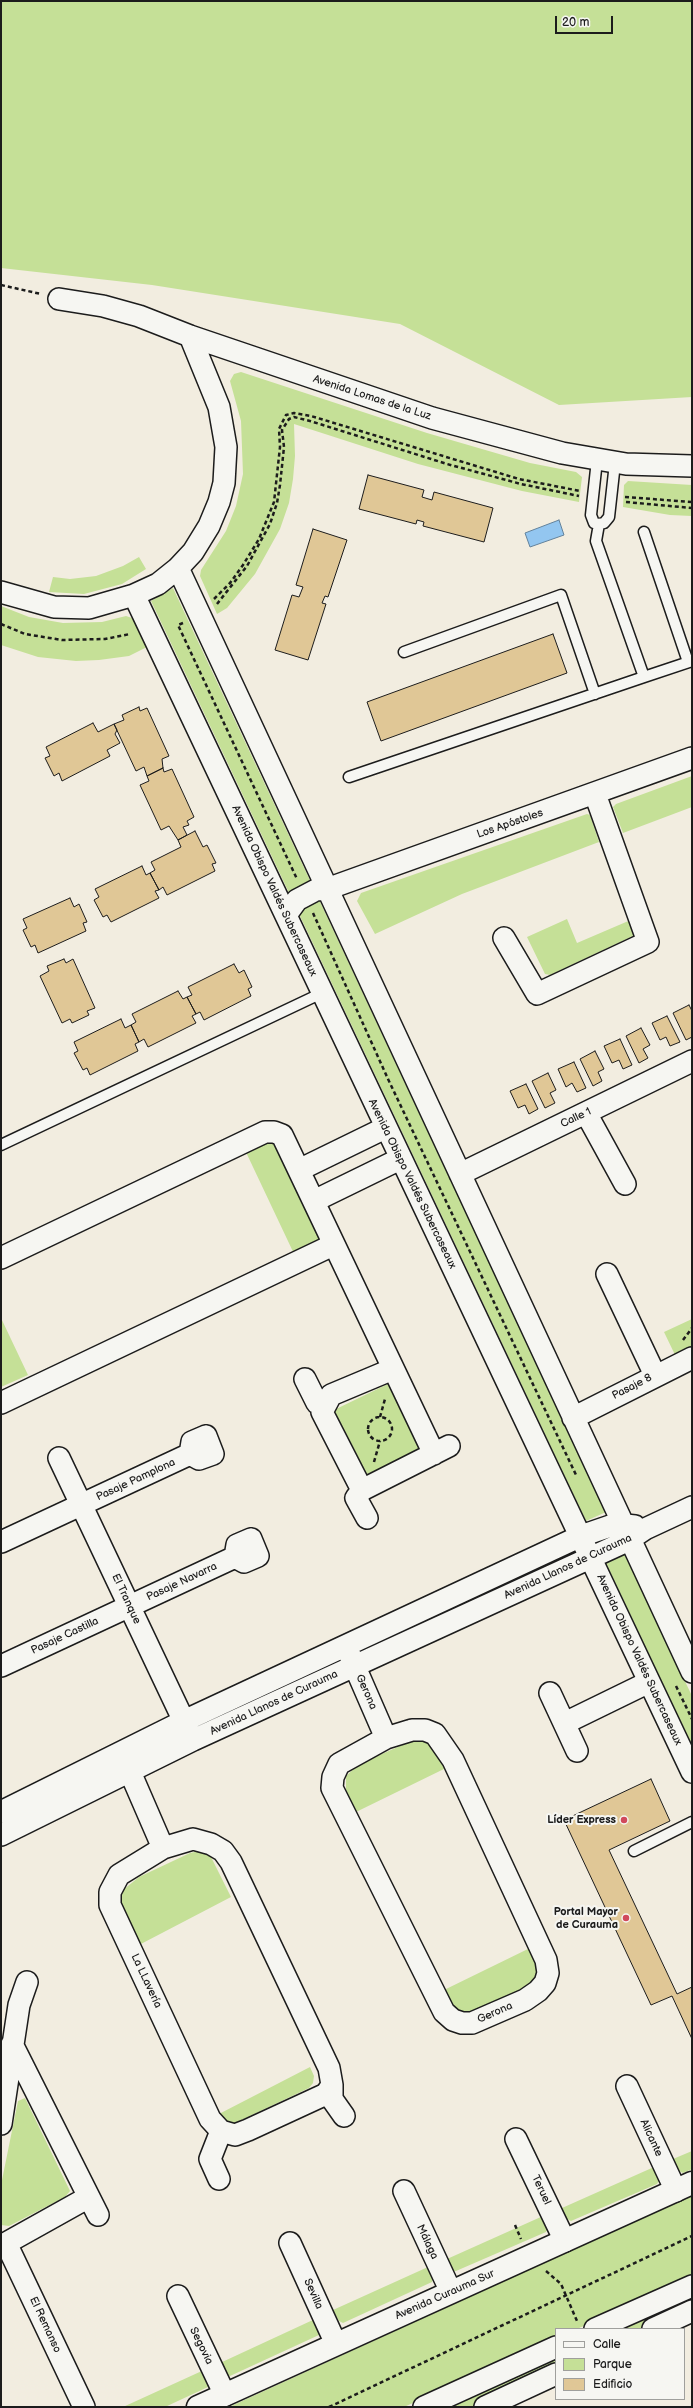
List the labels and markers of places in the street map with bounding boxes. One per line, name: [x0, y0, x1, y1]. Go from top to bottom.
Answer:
place label: Líder Express: [547, 1813, 616, 1827]
marker: Líder Express: [619, 1815, 629, 1825]
place label: Portal Mayor de Curauma: [554, 1905, 618, 1931]
marker: Portal Mayor de Curauma: [621, 1913, 631, 1923]

